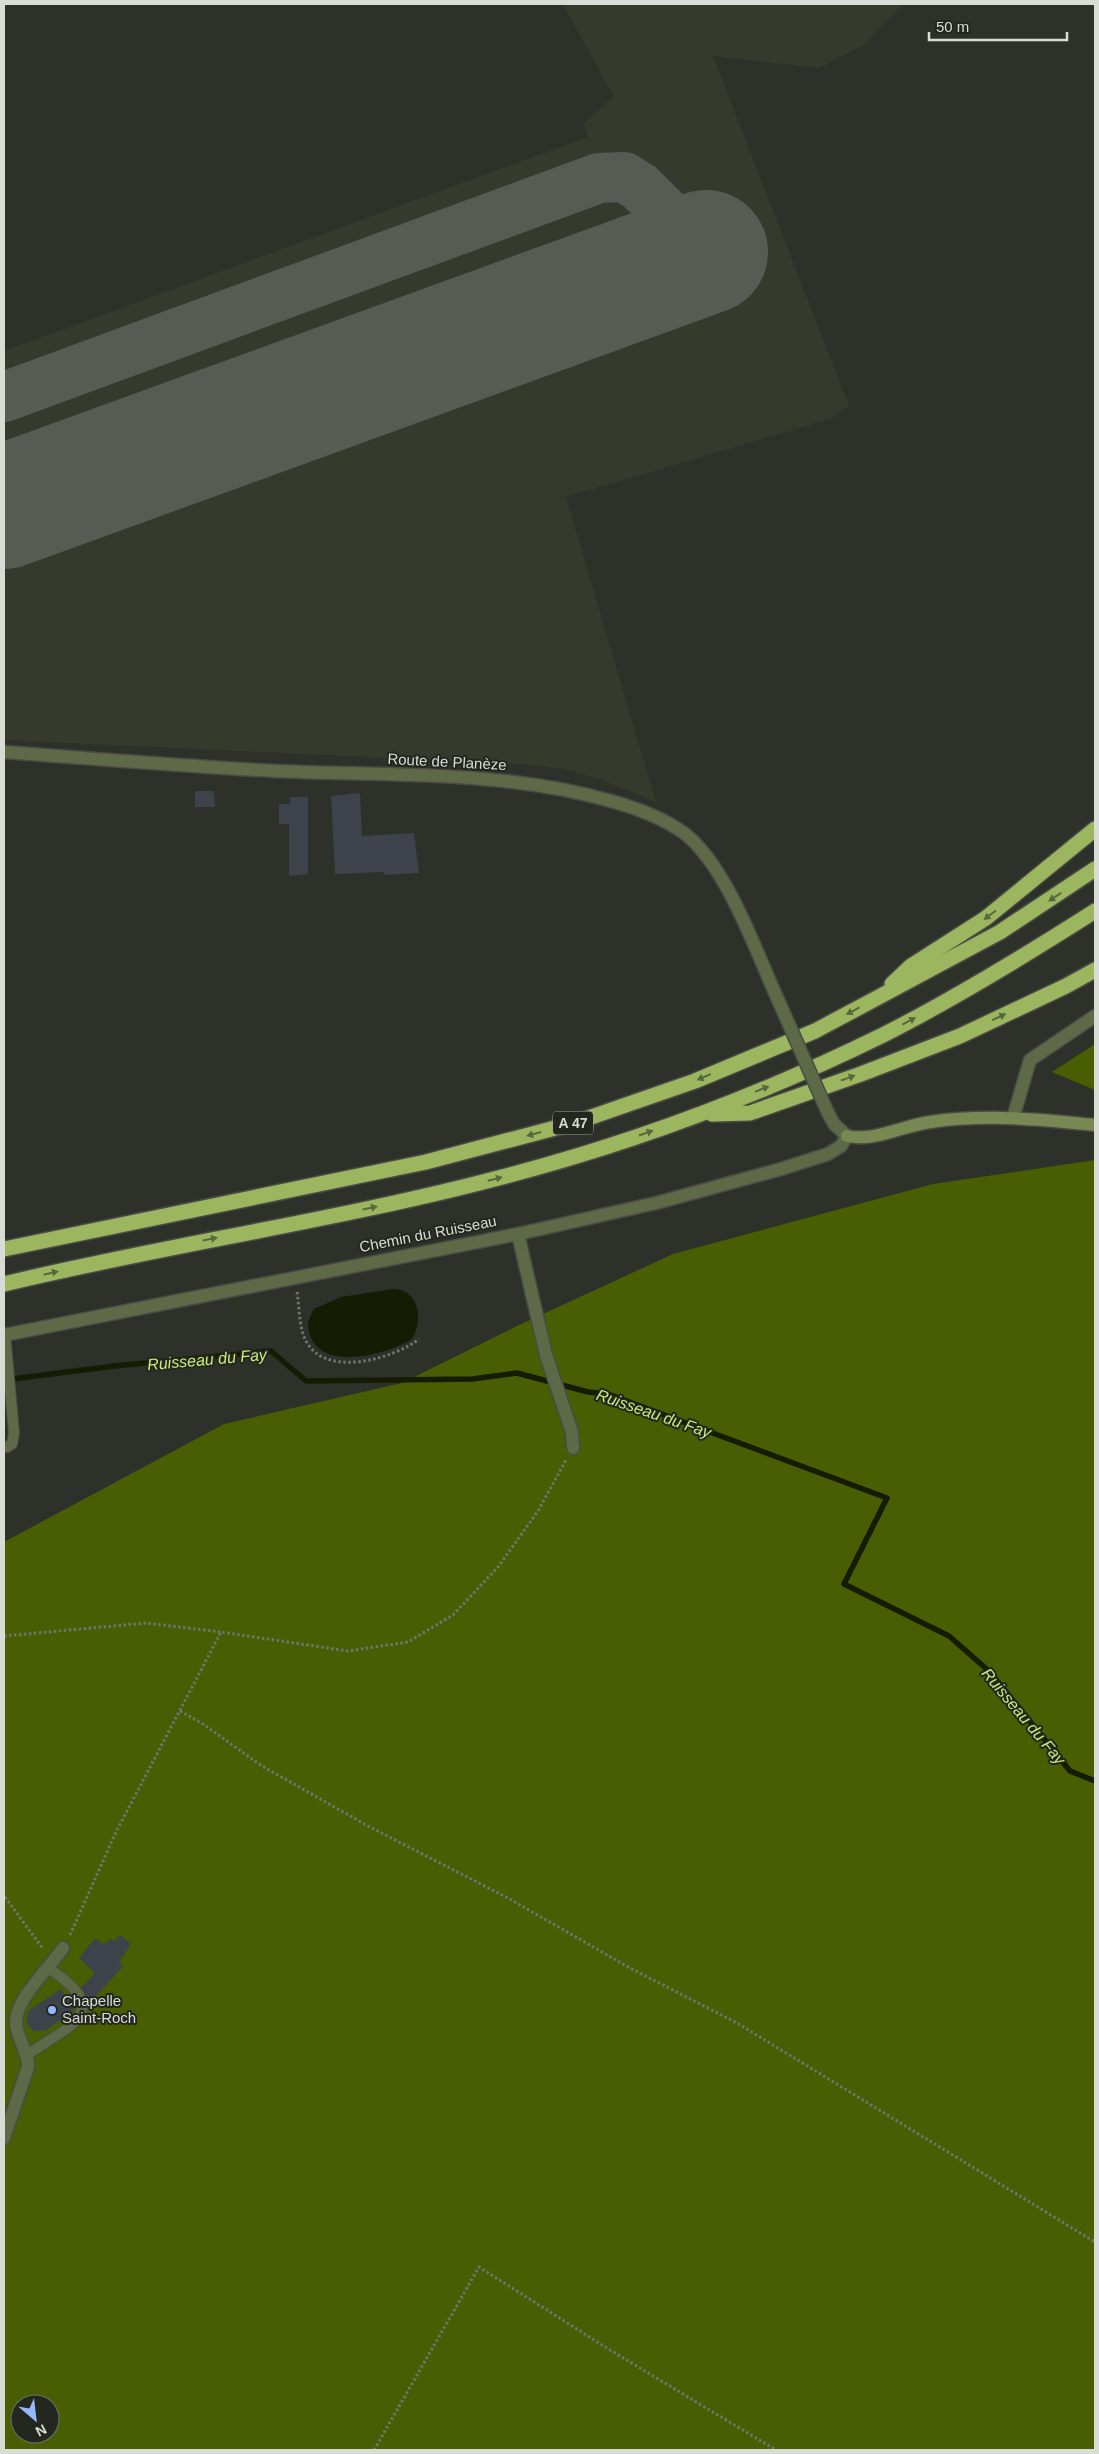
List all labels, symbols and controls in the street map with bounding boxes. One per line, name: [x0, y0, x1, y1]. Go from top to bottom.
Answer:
scale bar: [929, 10, 1066, 42]
text: 50 m: [936, 18, 969, 35]
street label: Route de Planèze: [387, 750, 507, 773]
one-way arrow: [1048, 892, 1061, 901]
one-way arrow: [983, 910, 997, 920]
one-way arrow: [845, 1007, 860, 1015]
one-way arrow: [992, 1013, 1006, 1021]
one-way arrow: [902, 1017, 917, 1025]
one-way arrow: [697, 1074, 711, 1082]
one-way arrow: [841, 1074, 856, 1081]
one-way arrow: [755, 1085, 769, 1093]
road number: A 47: [553, 1112, 593, 1134]
one-way arrow: [639, 1129, 654, 1136]
one-way arrow: [526, 1130, 541, 1138]
one-way arrow: [488, 1175, 503, 1183]
one-way arrow: [362, 1203, 378, 1211]
street label: Chemin du Ruisseau: [358, 1212, 498, 1255]
one-way arrow: [203, 1235, 219, 1243]
one-way arrow: [44, 1269, 59, 1277]
water label: Ruisseau du Fay: [146, 1346, 269, 1373]
water label: Ruisseau du Fay: [594, 1386, 714, 1441]
water label: Ruisseau du Fay: [979, 1665, 1069, 1769]
place label: Chapelle Saint-Roch: [62, 1992, 136, 2026]
marker: Chapelle Saint-Roch: [46, 2004, 58, 2016]
north arrow: [10, 2394, 60, 2444]
text: N: [33, 2421, 49, 2440]

